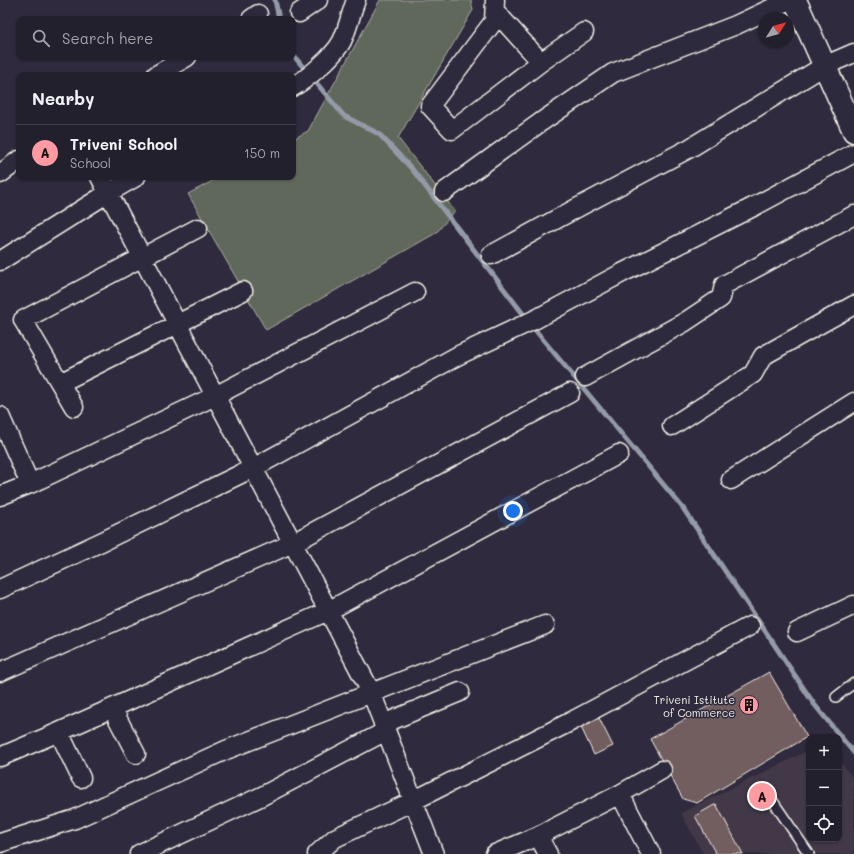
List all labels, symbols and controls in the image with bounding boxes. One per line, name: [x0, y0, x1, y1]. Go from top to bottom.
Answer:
north arrow: [758, 12, 794, 48]
search box: [16, 16, 296, 60]
icon: search: [30, 27, 52, 49]
text: Search here: [62, 28, 153, 48]
text: Nearby: [32, 87, 94, 109]
text: Triveni School: [70, 134, 177, 154]
text: A: [40, 144, 50, 161]
text: 150 m: [244, 144, 280, 161]
text: School: [70, 154, 111, 171]
your location: [503, 501, 523, 521]
place label: Triveni Istitute of Commerce: [654, 692, 735, 720]
building icon: Triveni Istitute of Commerce: [738, 694, 760, 716]
map controls: [806, 734, 842, 842]
button: +: [806, 734, 842, 770]
button: −: [806, 770, 842, 806]
pin: A: [749, 781, 775, 811]
button: locate: [806, 806, 842, 842]

